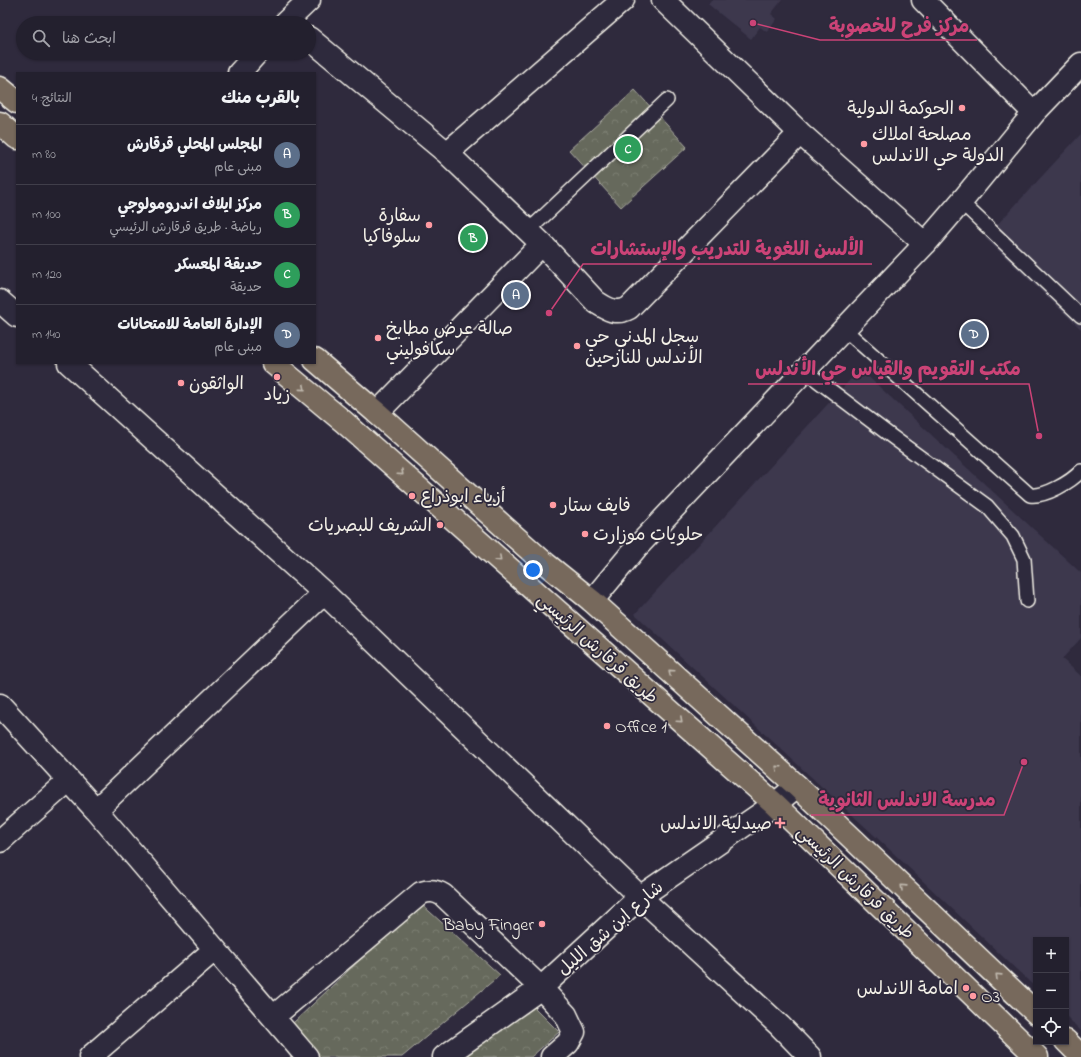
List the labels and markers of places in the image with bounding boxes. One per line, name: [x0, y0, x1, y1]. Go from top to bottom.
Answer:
callout: مركز فرح للخصوبة: [820, 9, 977, 40]
place label: الحوكمة الدولية: [847, 97, 954, 123]
marker: الحوكمة الدولية: [957, 103, 967, 113]
place label: مصلحة املاك الدولة حي الاندلس: [872, 123, 1004, 171]
pin: C: [615, 134, 641, 164]
marker: مصلحة املاك الدولة حي الاندلس: [859, 139, 869, 149]
place label: سفارة سلوفاكيا: [363, 204, 421, 251]
marker: سفارة سلوفاكيا: [424, 220, 434, 230]
pin: B: [460, 223, 486, 253]
callout: الألسن اللغوية للتدريب والإستشارات: [583, 233, 872, 264]
pin: A: [503, 280, 529, 310]
place label: صالة عرض مطابخ سكافوليني: [386, 317, 513, 365]
pin: D: [961, 319, 987, 349]
place label: سجل المدني حي الأندلس للنازحين: [585, 325, 703, 372]
marker: صالة عرض مطابخ سكافوليني: [373, 333, 383, 343]
marker: سجل المدني حي الأندلس للنازحين: [572, 341, 582, 351]
callout: مكتب التقويم والقياس حي الأندلس: [748, 353, 1029, 384]
place label: الواثقون: [189, 372, 244, 398]
marker: زياد: [272, 372, 282, 382]
marker: الواثقون: [176, 378, 186, 388]
place label: زياد: [264, 383, 290, 409]
place label: أزياء ابوذراع: [420, 485, 506, 511]
marker: أزياء ابوذراع: [407, 491, 417, 501]
place label: فايف ستار: [559, 494, 631, 520]
marker: فايف ستار: [548, 500, 558, 510]
place label: الشريف للبصريات: [308, 514, 432, 540]
marker: الشريف للبصريات: [435, 520, 445, 530]
place label: حلويات موزارت: [593, 523, 703, 549]
marker: حلويات موزارت: [580, 529, 590, 539]
place label: Office 1: [615, 715, 667, 741]
marker: Office 1: [602, 721, 612, 731]
callout: مدرسة الاندلس الثانوية: [811, 784, 1004, 815]
place label: صيدلية الاندلس: [660, 812, 772, 838]
marker: صيدلية الاندلس: [775, 818, 785, 828]
place label: Baby Finger: [442, 913, 534, 940]
marker: Baby Finger: [537, 919, 547, 929]
place label: امامة الاندلس: [857, 977, 958, 1003]
marker: امامة الاندلس: [961, 983, 971, 993]
place label: O3: [981, 985, 1000, 1011]
marker: O3: [968, 991, 978, 1001]

